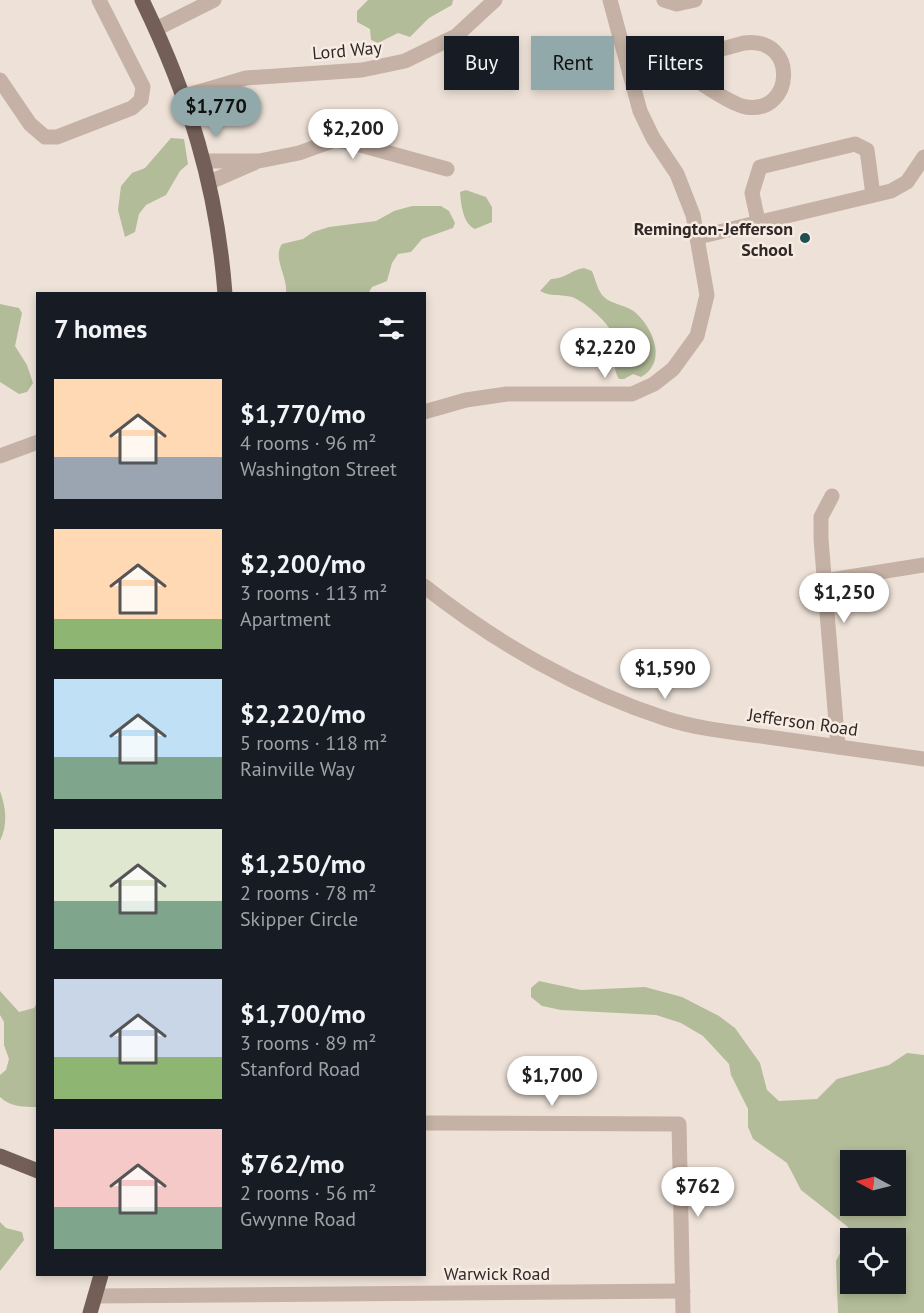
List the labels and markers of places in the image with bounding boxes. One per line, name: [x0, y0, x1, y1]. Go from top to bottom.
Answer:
pin: $1,770: [167, 87, 265, 138]
pin: $2,200: [304, 109, 402, 160]
place label: Remington-Jefferson School: [634, 217, 794, 261]
marker: Remington-Jefferson School: [798, 231, 812, 245]
pin: $2,220: [556, 328, 654, 379]
pin: $1,250: [795, 573, 893, 624]
pin: $1,590: [616, 649, 714, 700]
pin: $1,700: [503, 1056, 601, 1107]
pin: $762: [662, 1167, 734, 1218]

